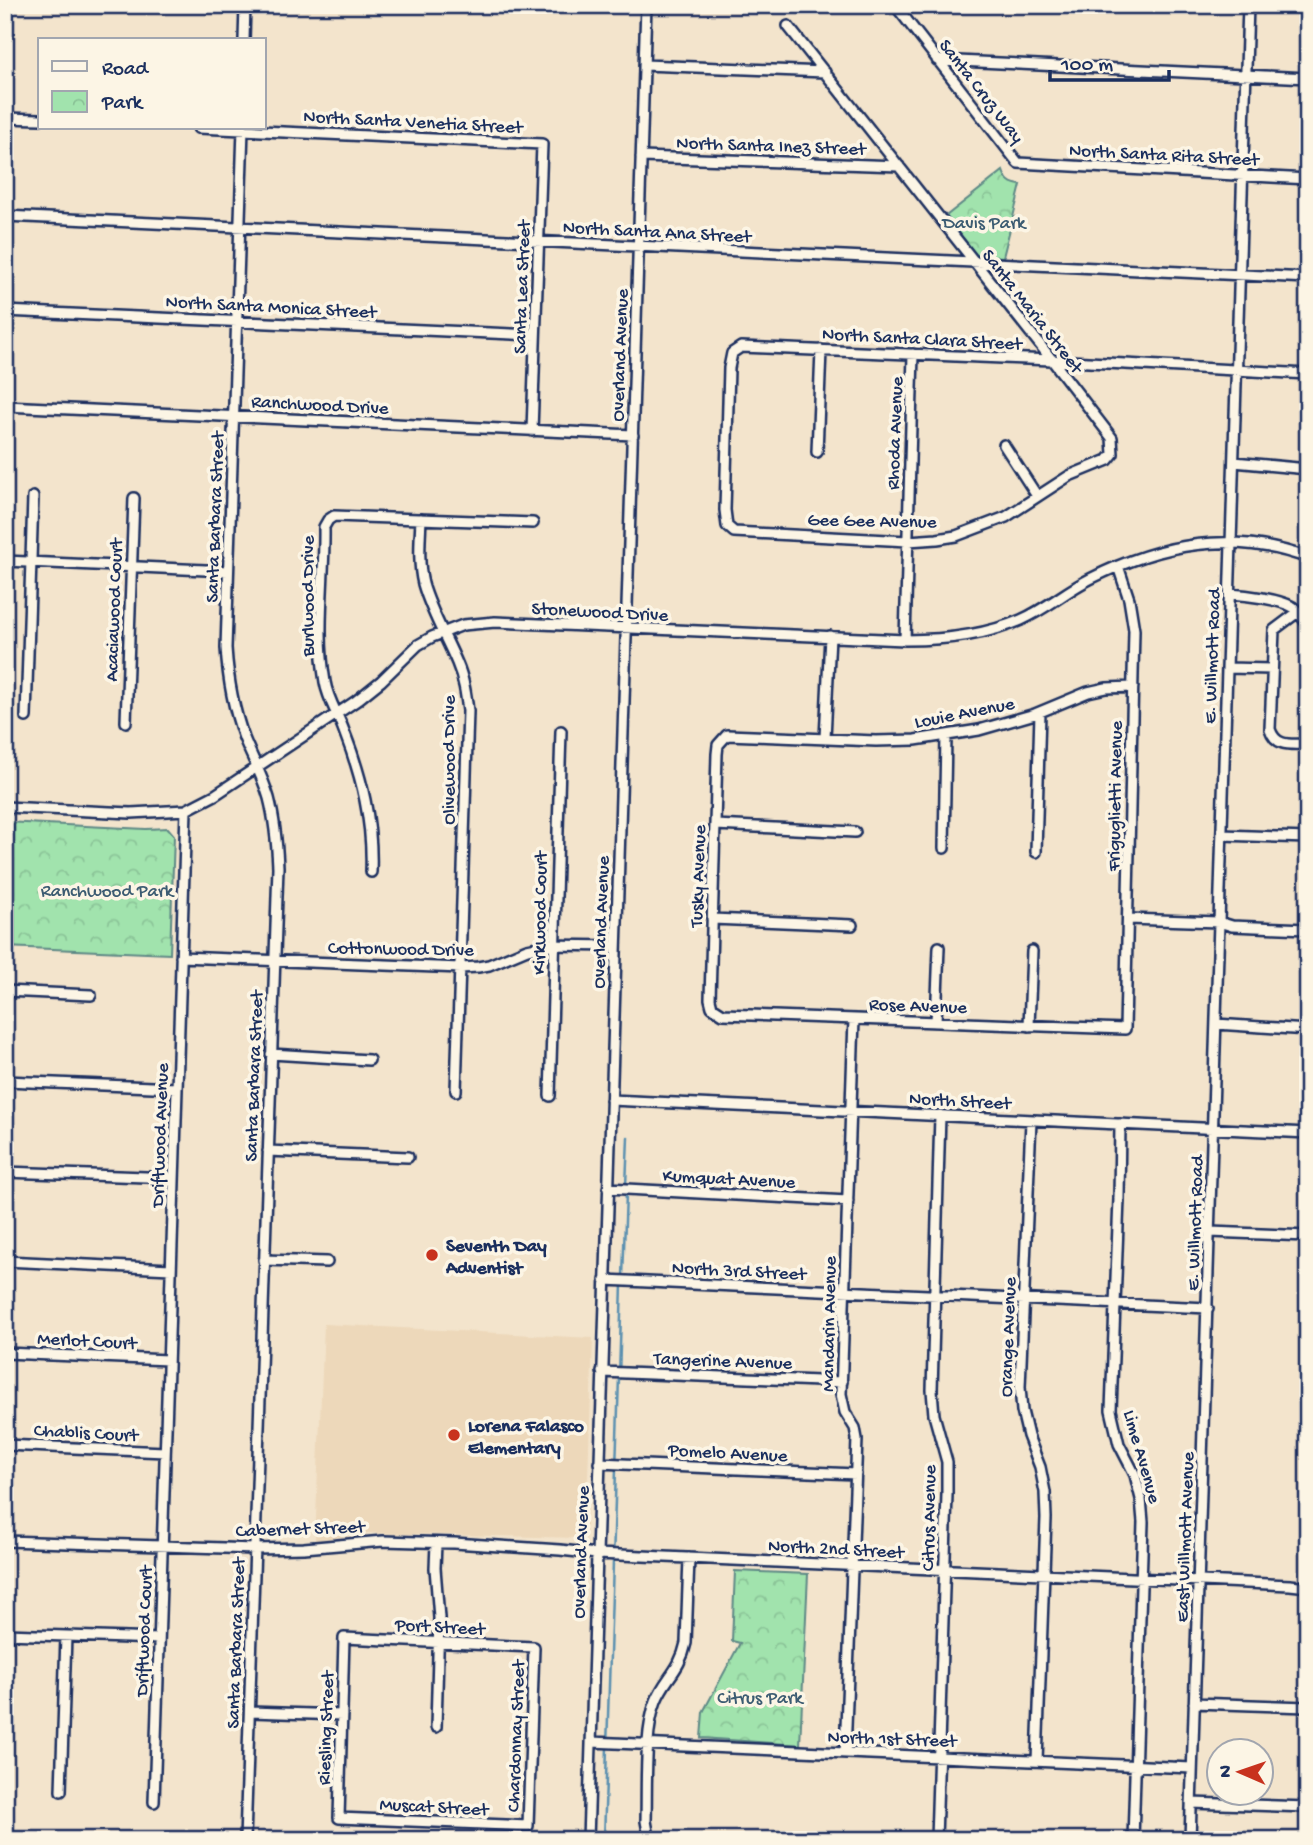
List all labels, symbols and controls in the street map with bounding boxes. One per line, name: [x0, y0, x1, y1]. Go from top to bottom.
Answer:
street label: Santa Cruz Way: [932, 35, 1029, 149]
legend: [38, 38, 266, 130]
scale bar: [1050, 38, 1170, 82]
text: 100 m: [1060, 54, 1113, 79]
text: Road: [102, 58, 150, 83]
text: Park: [101, 92, 145, 117]
street label: North Santa Venetia Street: [303, 106, 525, 141]
street label: North Santa Inez Street: [676, 133, 868, 162]
street label: North Santa Rita Street: [1068, 140, 1262, 173]
park label: Davis Park: [940, 213, 1027, 236]
street label: North Santa Ana Street: [562, 217, 754, 250]
street label: Santa Lea Street: [510, 218, 537, 354]
street label: Santa Maria Street: [976, 245, 1088, 381]
street label: Overland Avenue: [608, 288, 635, 422]
street label: North Santa Monica Street: [165, 291, 379, 326]
street label: North Santa Clara Street: [821, 324, 1025, 357]
street label: Rhoda Avenue: [883, 376, 910, 490]
street label: Ranchwood Drive: [250, 391, 389, 422]
street label: Santa Barbara Street: [202, 429, 231, 603]
street label: Gee Gee Avenue: [807, 510, 937, 535]
street label: Burlwood Drive: [298, 535, 321, 658]
street label: Acaciawood Court: [102, 536, 130, 682]
street label: E. Willmott Road: [1200, 586, 1227, 724]
street label: Stonewood Drive: [531, 598, 669, 629]
street label: Louie Avenue: [913, 693, 1017, 735]
street label: Olivewood Drive: [439, 695, 462, 825]
street label: Friguglietti Avenue: [1104, 720, 1129, 873]
street label: Tusky Avenue: [686, 824, 713, 929]
street label: Kirkwood Court: [529, 849, 554, 975]
street label: Overland Avenue: [589, 855, 616, 989]
park label: Ranchwood Park: [41, 881, 175, 904]
street label: Cottonwood Drive: [328, 938, 474, 963]
street label: Santa Barbara Street: [241, 988, 270, 1162]
street label: Rose Avenue: [868, 994, 968, 1021]
street label: Driftwood Avenue: [147, 1063, 176, 1209]
street label: North Street: [908, 1088, 1014, 1117]
street label: E. Willmott Road: [1183, 1153, 1210, 1291]
street label: Kumquat Avenue: [662, 1166, 796, 1195]
place label: Seventh Day Adventist: [445, 1236, 547, 1281]
marker: Seventh Day Adventist: [424, 1247, 440, 1263]
street label: Mandarin Avenue: [818, 1256, 843, 1392]
street label: North 3rd Street: [671, 1257, 809, 1288]
street label: Orange Avenue: [996, 1277, 1023, 1397]
street label: Merlot Court: [36, 1328, 139, 1357]
street label: Tangerine Avenue: [652, 1349, 793, 1376]
street label: Lime Avenue: [1116, 1408, 1165, 1506]
place label: Lorena Falasco Elementary: [468, 1416, 584, 1461]
street label: Chablis Court: [33, 1420, 141, 1449]
marker: Lorena Falasco Elementary: [446, 1427, 462, 1443]
street label: Pomelo Avenue: [667, 1440, 788, 1469]
street label: East Willmott Avenue: [1172, 1451, 1201, 1623]
street label: Citrus Avenue: [918, 1464, 943, 1571]
street label: Overland Avenue: [569, 1485, 596, 1619]
street label: Cabernet Street: [235, 1517, 367, 1544]
street label: North 2nd Street: [767, 1535, 907, 1566]
street label: Santa Barbara Street: [223, 1555, 252, 1729]
street label: Driftwood Court: [132, 1563, 159, 1699]
street label: Port Street: [393, 1615, 488, 1642]
street label: Chardonnay Street: [503, 1658, 532, 1812]
street label: Riesling Street: [314, 1668, 341, 1786]
park label: Citrus Park: [717, 1688, 804, 1711]
street label: North 1st Street: [827, 1727, 959, 1754]
north arrow: [1204, 1736, 1274, 1806]
text: N: [1215, 1765, 1238, 1778]
street label: Muscat Street: [379, 1794, 491, 1823]

